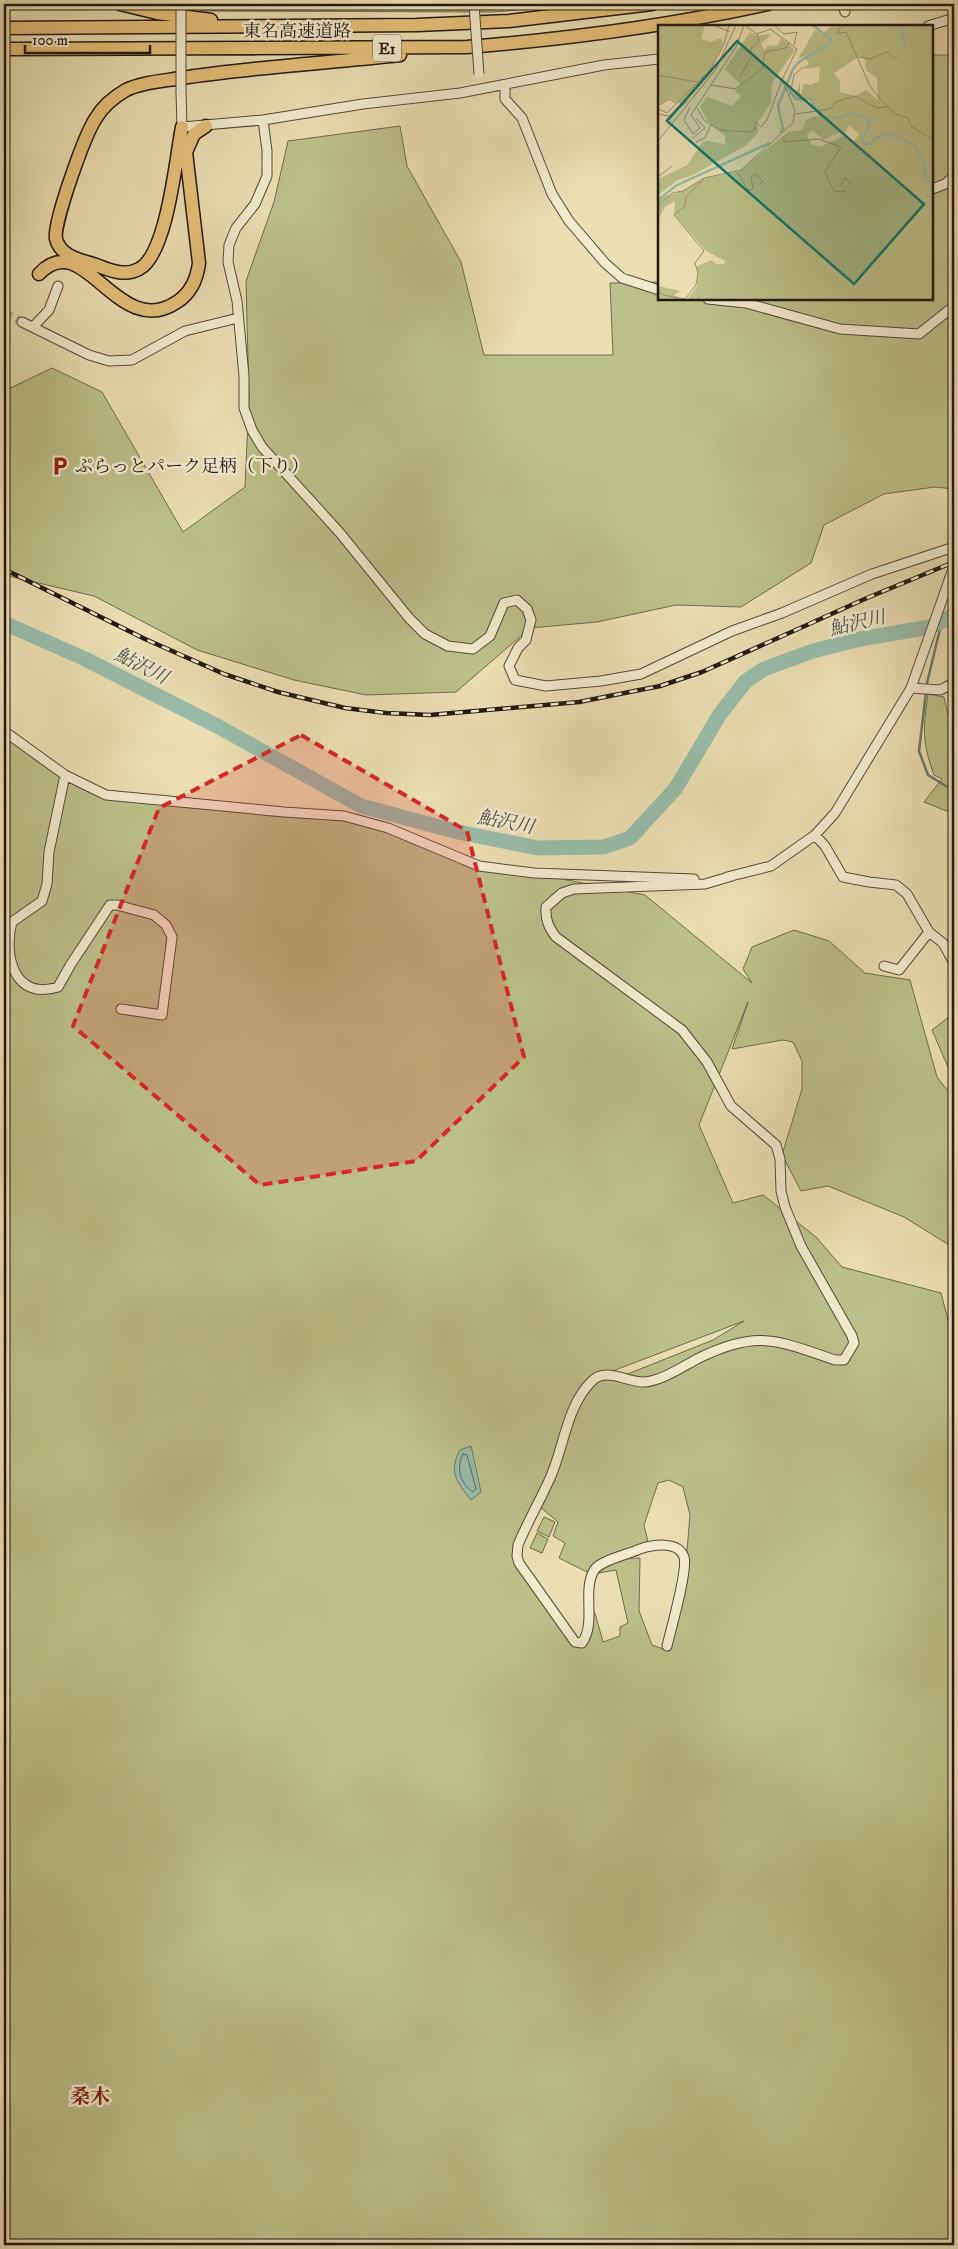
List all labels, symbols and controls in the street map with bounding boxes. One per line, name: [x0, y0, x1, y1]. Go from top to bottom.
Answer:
street label: 東名高速道路: [243, 21, 351, 43]
scale bar: [25, 22, 150, 54]
inset map: [658, 25, 933, 300]
text: 100 m: [32, 31, 68, 50]
road number: E1: [373, 34, 401, 62]
parking icon: ぷらっとパーク足柄（下り）: [49, 455, 71, 477]
place label: ぷらっとパーク足柄（下り）: [75, 456, 309, 478]
water label: 鮎沢川: [827, 605, 890, 641]
water label: 鮎沢川: [111, 643, 174, 690]
water label: 鮎沢川: [476, 806, 538, 840]
district label: 桑木: [70, 2085, 110, 2110]

